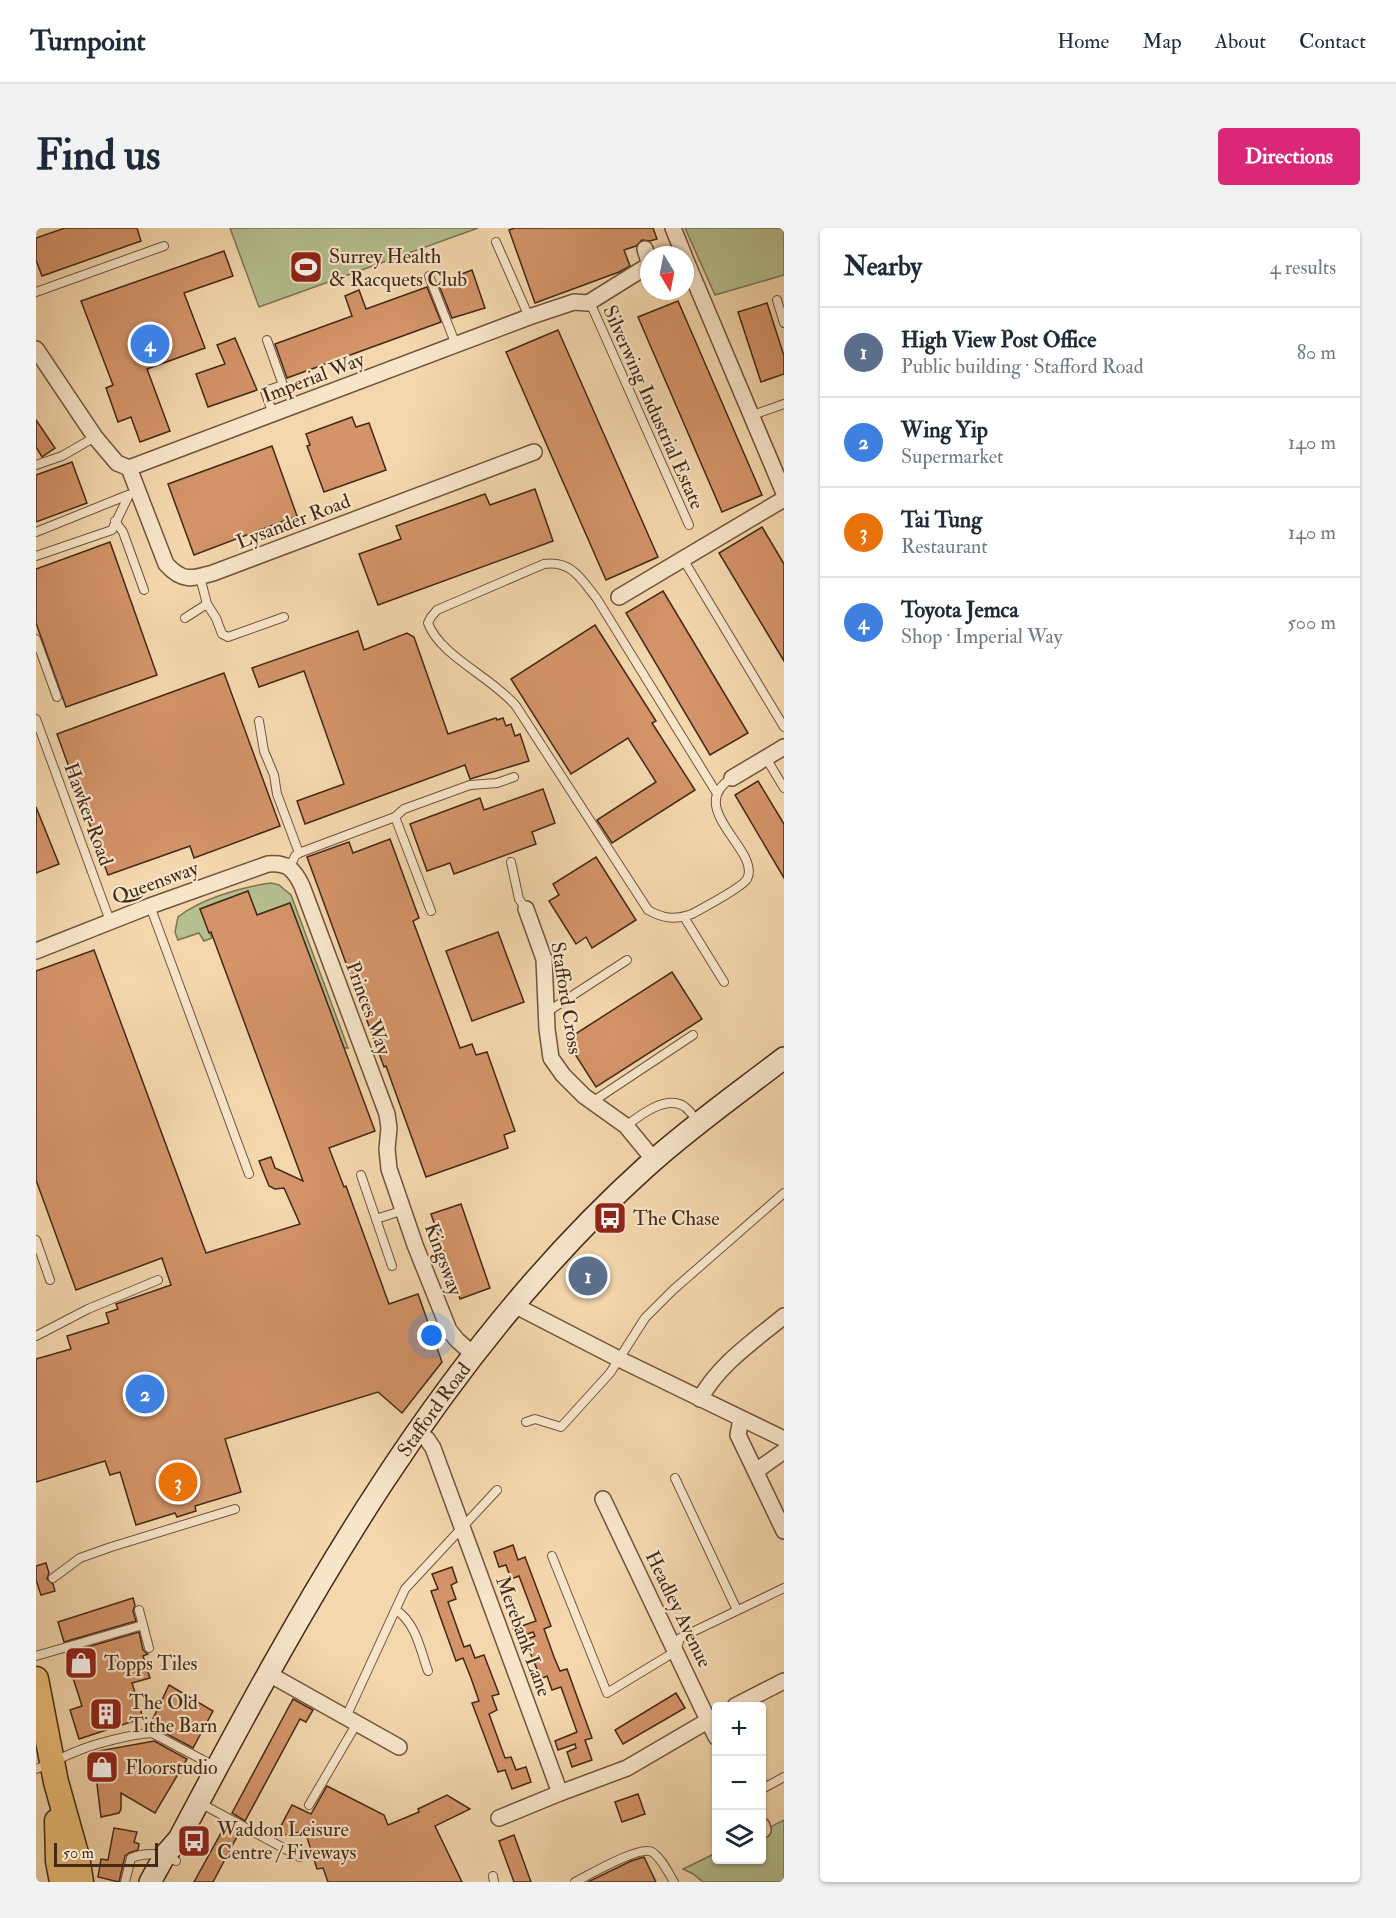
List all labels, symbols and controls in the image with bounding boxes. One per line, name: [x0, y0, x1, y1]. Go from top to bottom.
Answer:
text: Turnpoint: [30, 24, 146, 59]
text: Home: [1057, 28, 1109, 55]
text: Map: [1142, 28, 1182, 55]
text: About: [1215, 28, 1266, 55]
text: Contact: [1299, 28, 1366, 55]
button: Directions: [1218, 128, 1360, 185]
text: Find us: [36, 130, 160, 182]
place label: Surrey Health & Racquets Club: [329, 244, 467, 292]
north arrow: [640, 246, 694, 300]
sports icon: Surrey Health & Racquets Club: [288, 249, 324, 285]
text: Nearby: [844, 251, 922, 283]
text: 4 results: [1270, 255, 1336, 280]
street label: Silverwing Industrial Estate: [597, 301, 710, 513]
pin: 4: [130, 322, 170, 366]
text: High View Post Office: [901, 326, 1096, 354]
text: 1: [860, 340, 867, 365]
text: 80 m: [1297, 340, 1336, 365]
street label: Imperial Way: [258, 346, 369, 409]
text: Public building · Stafford Road: [901, 354, 1144, 379]
text: Wing Yip: [901, 416, 988, 444]
text: 2: [858, 430, 869, 455]
text: 140 m: [1288, 430, 1336, 455]
text: Supermarket: [901, 444, 1004, 469]
street label: Lysander Road: [233, 488, 354, 555]
text: Tai Tung: [901, 506, 982, 534]
text: 3: [860, 520, 867, 545]
text: 140 m: [1288, 520, 1336, 545]
text: Restaurant: [901, 534, 988, 559]
text: Toyota Jemca: [901, 596, 1019, 624]
text: 4: [858, 610, 869, 635]
text: 500 m: [1287, 610, 1336, 635]
text: Shop · Imperial Way: [901, 624, 1062, 649]
street label: Hawker Road: [58, 759, 119, 869]
street label: Queensway: [109, 855, 203, 910]
street label: Stafford Cross: [545, 940, 588, 1056]
street label: Princes Way: [340, 958, 397, 1059]
bus stop icon: The Chase: [592, 1200, 628, 1236]
place label: The Chase: [633, 1206, 719, 1231]
street label: Kingsway: [419, 1219, 469, 1300]
pin: 1: [568, 1254, 608, 1298]
your location: [417, 1321, 446, 1350]
street label: Stafford Road: [392, 1357, 476, 1462]
pin: 2: [126, 1372, 164, 1416]
pin: 3: [158, 1460, 198, 1504]
street label: Headley Avenue: [639, 1547, 718, 1672]
street label: Merebank Lane: [490, 1572, 557, 1700]
shop icon: Topps Tiles: [63, 1645, 99, 1681]
place label: Topps Tiles: [104, 1651, 198, 1677]
place label: The Old Tithe Barn: [129, 1690, 217, 1738]
building icon: The Old Tithe Barn: [88, 1696, 124, 1732]
map controls: [712, 1702, 766, 1864]
button: +: [712, 1702, 766, 1756]
shop icon: Floorstudio: [84, 1749, 120, 1785]
place label: Floorstudio: [125, 1755, 218, 1780]
button: −: [712, 1756, 766, 1810]
button: layers: [712, 1810, 766, 1864]
place label: Waddon Leisure Centre / Fiveways: [216, 1817, 357, 1865]
bus stop icon: Waddon Leisure Centre / Fiveways: [176, 1823, 212, 1859]
scale bar: [54, 1840, 158, 1868]
text: 50 m: [63, 1843, 94, 1863]

